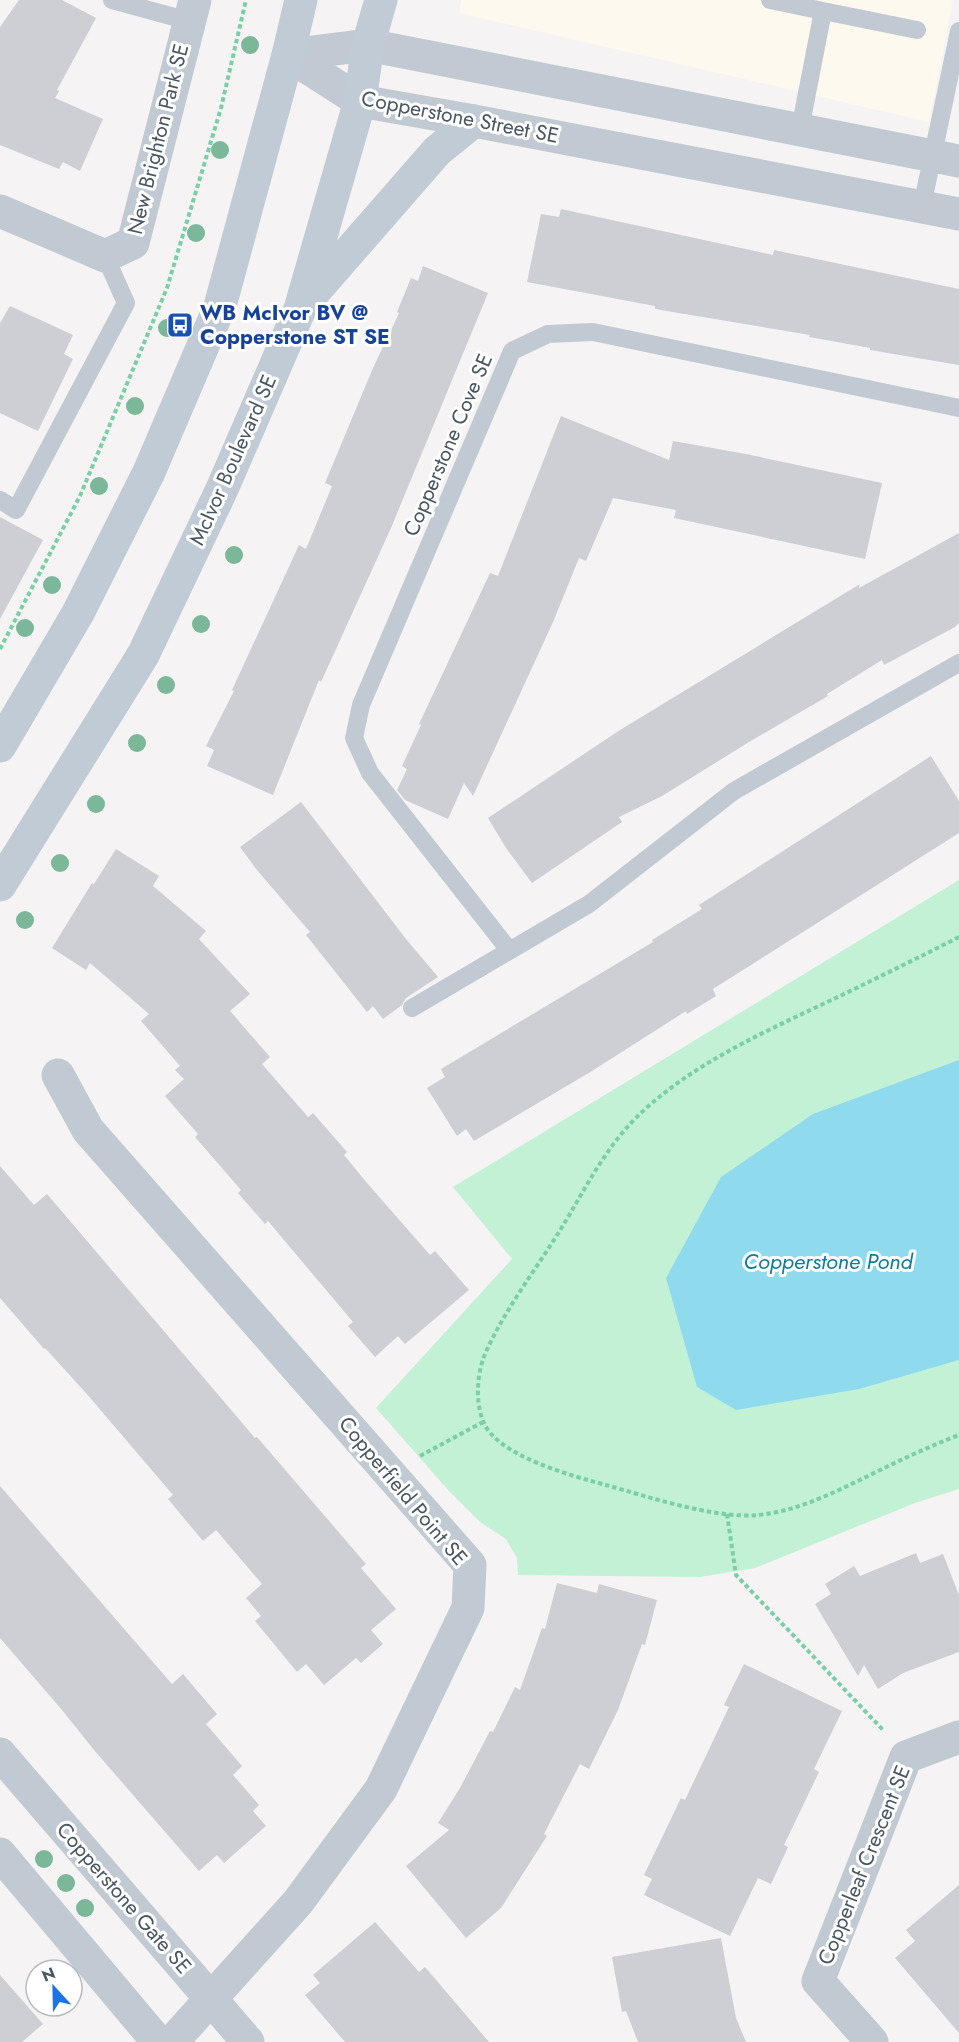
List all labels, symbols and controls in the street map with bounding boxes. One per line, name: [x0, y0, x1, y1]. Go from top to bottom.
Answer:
street label: New Brighton Park SE: [120, 41, 196, 237]
street label: Copperstone Street SE: [359, 83, 561, 151]
place label: WB McIvor BV @ Copperstone ST SE: [200, 298, 390, 352]
bus stop icon: WB McIvor BV @ Copperstone ST SE: [165, 310, 195, 340]
street label: Copperstone Cove SE: [396, 349, 500, 541]
street label: McIvor Boulevard SE: [182, 370, 284, 550]
water label: Copperstone Pond: [743, 1245, 914, 1277]
street label: Copperfield Point SE: [332, 1410, 474, 1572]
street label: Copperleaf Crescent SE: [810, 1761, 918, 1969]
street label: Copperstone Gate SE: [50, 1816, 198, 1980]
north arrow: [24, 1958, 84, 2018]
text: N: [38, 1962, 59, 1988]

